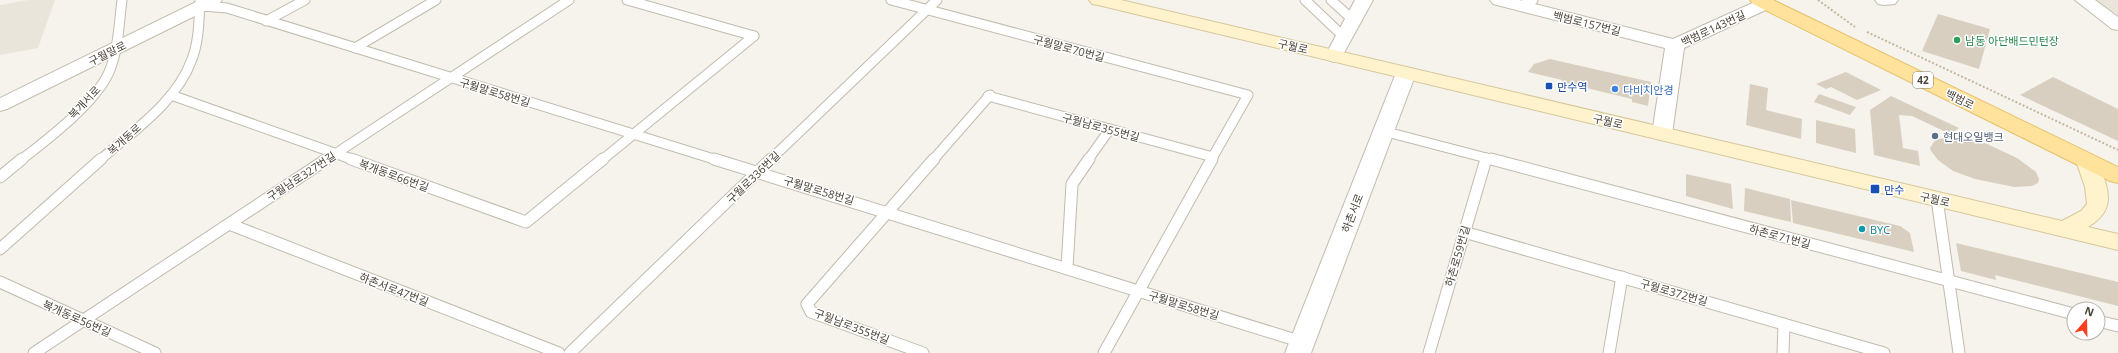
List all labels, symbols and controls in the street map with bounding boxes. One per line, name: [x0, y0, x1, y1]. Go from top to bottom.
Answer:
street label: 백범로157번길: [1551, 7, 1623, 39]
street label: 백범로143번길: [1678, 7, 1748, 49]
street label: 구월말로70번길: [1032, 31, 1106, 65]
place label: 남동 아단배드민턴장: [1965, 33, 2059, 48]
street label: 구월로: [1277, 35, 1309, 57]
marker: 남동 아단배드민턴장: [1952, 35, 1962, 45]
street label: 구월말로: [86, 37, 128, 69]
road number: 42: [1913, 72, 1933, 88]
street label: 구월말로58번길: [458, 74, 532, 110]
place label: 만수역: [1557, 79, 1587, 94]
marker: 만수역: [1544, 81, 1554, 91]
street label: 복개서로: [65, 82, 103, 122]
place label: 다비치안경: [1623, 82, 1674, 97]
marker: 다비치안경: [1610, 84, 1620, 94]
street label: 백범로: [1943, 86, 1977, 112]
street label: 구월남로355번길: [1061, 109, 1141, 145]
street label: 구월로: [1592, 110, 1624, 132]
street label: 복개동로: [104, 120, 144, 158]
place label: 현대오일뱅크: [1943, 129, 2004, 144]
marker: 현대오일뱅크: [1930, 131, 1940, 141]
street label: 구월로336번길: [723, 147, 783, 207]
street label: 구월남로327번길: [264, 148, 338, 204]
street label: 복개동로66번길: [357, 155, 431, 195]
street label: 구월말로58번길: [782, 172, 856, 208]
place label: 만수: [1884, 182, 1904, 197]
marker: 만수: [1869, 183, 1881, 195]
street label: 구월로: [1919, 188, 1951, 210]
street label: 하촌서로: [1338, 191, 1366, 235]
street label: 하촌로71번길: [1748, 221, 1812, 251]
place label: BYC: [1870, 222, 1890, 237]
street label: 하촌로59번길: [1441, 224, 1473, 288]
marker: BYC: [1857, 224, 1867, 234]
street label: 하촌서로47번길: [357, 269, 431, 309]
street label: 구월로372번길: [1639, 275, 1709, 309]
street label: 구월말로58번길: [1147, 287, 1221, 323]
street label: 복개동로56번길: [40, 296, 114, 340]
north arrow: [2066, 301, 2106, 341]
text: N: [2083, 303, 2096, 320]
street label: 구월남로355번길: [812, 305, 892, 347]

